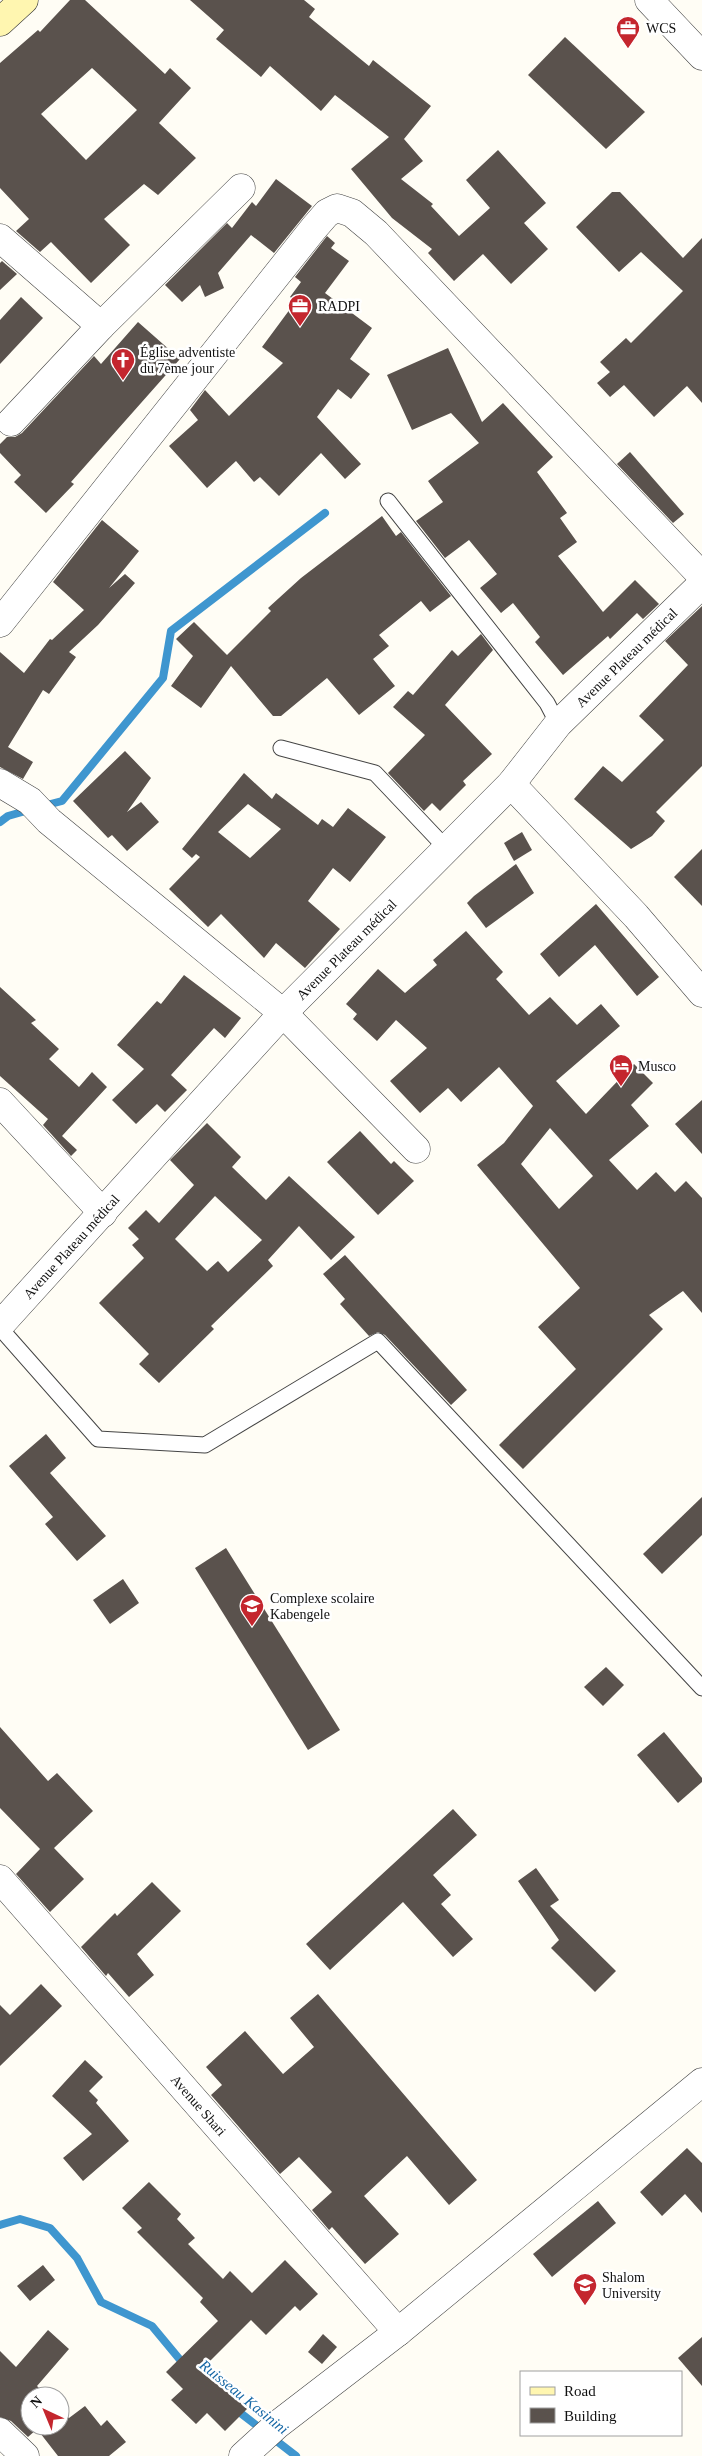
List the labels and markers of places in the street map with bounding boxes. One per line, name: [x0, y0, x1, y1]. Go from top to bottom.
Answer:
office icon: WCS: [615, 15, 641, 49]
place label: WCS: [646, 21, 676, 36]
office icon: RADPI: [287, 293, 313, 327]
place label: RADPI: [318, 299, 360, 314]
place label: Église adventiste du 7ème jour: [140, 344, 235, 376]
church icon: Église adventiste du 7ème jour: [110, 347, 136, 381]
hotel icon: Musco: [608, 1053, 634, 1087]
place label: Musco: [638, 1059, 676, 1074]
place label: Complexe scolaire Kabengele: [270, 1591, 375, 1622]
school or university icon: Complexe scolaire Kabengele: [239, 1593, 265, 1627]
place label: Shalom University: [602, 2270, 661, 2301]
school or university icon: Shalom University: [572, 2272, 598, 2306]

